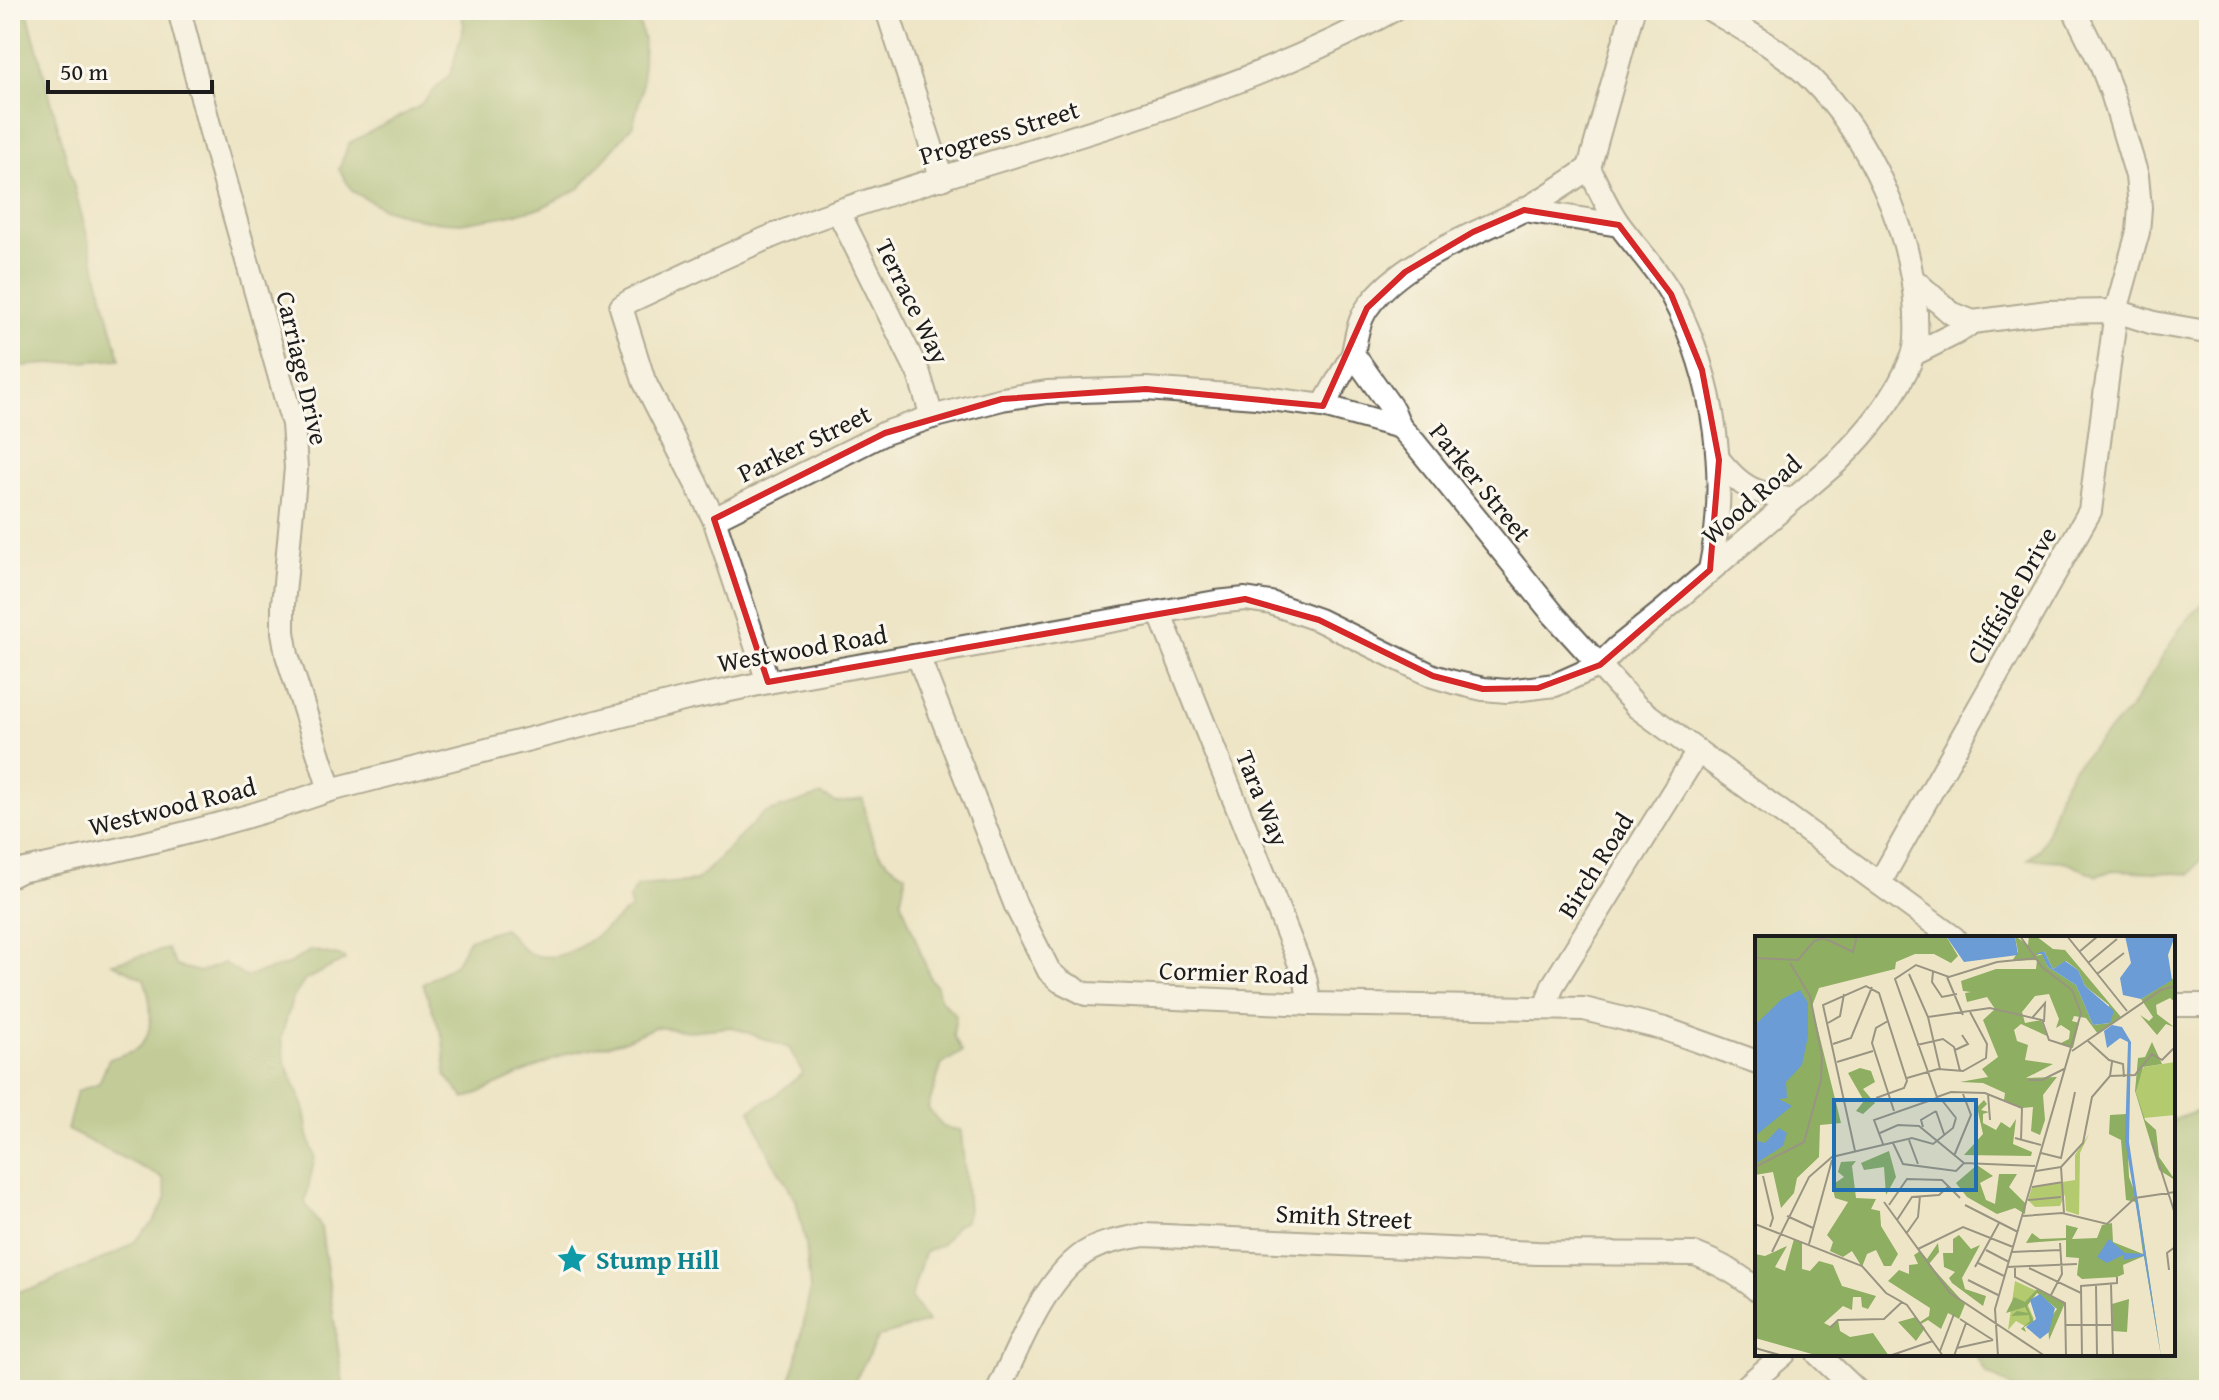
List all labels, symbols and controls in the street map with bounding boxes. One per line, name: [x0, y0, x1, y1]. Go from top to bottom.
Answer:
scale bar: [48, 44, 212, 94]
text: 50 m: [60, 54, 108, 89]
street label: Progress Street: [914, 89, 1084, 175]
street label: Terrace Way: [866, 232, 960, 370]
street label: Carriage Drive: [266, 287, 340, 449]
street label: Parker Street: [731, 394, 877, 492]
street label: Parker Street: [1421, 414, 1541, 550]
street label: Wood Road: [1692, 444, 1810, 554]
street label: Cliffside Drive: [1956, 519, 2066, 671]
street label: Westwood Road: [714, 614, 890, 682]
street label: Tara Way: [1226, 744, 1300, 852]
street label: Westwood Road: [84, 766, 260, 846]
street label: Birch Road: [1547, 804, 1643, 925]
inset map: [1755, 936, 2175, 1356]
street label: Cormier Road: [1159, 950, 1310, 994]
street label: Smith Street: [1275, 1193, 1413, 1239]
place label: Stump Hill: [596, 1240, 719, 1279]
place icon: Stump Hill: [555, 1242, 589, 1276]

